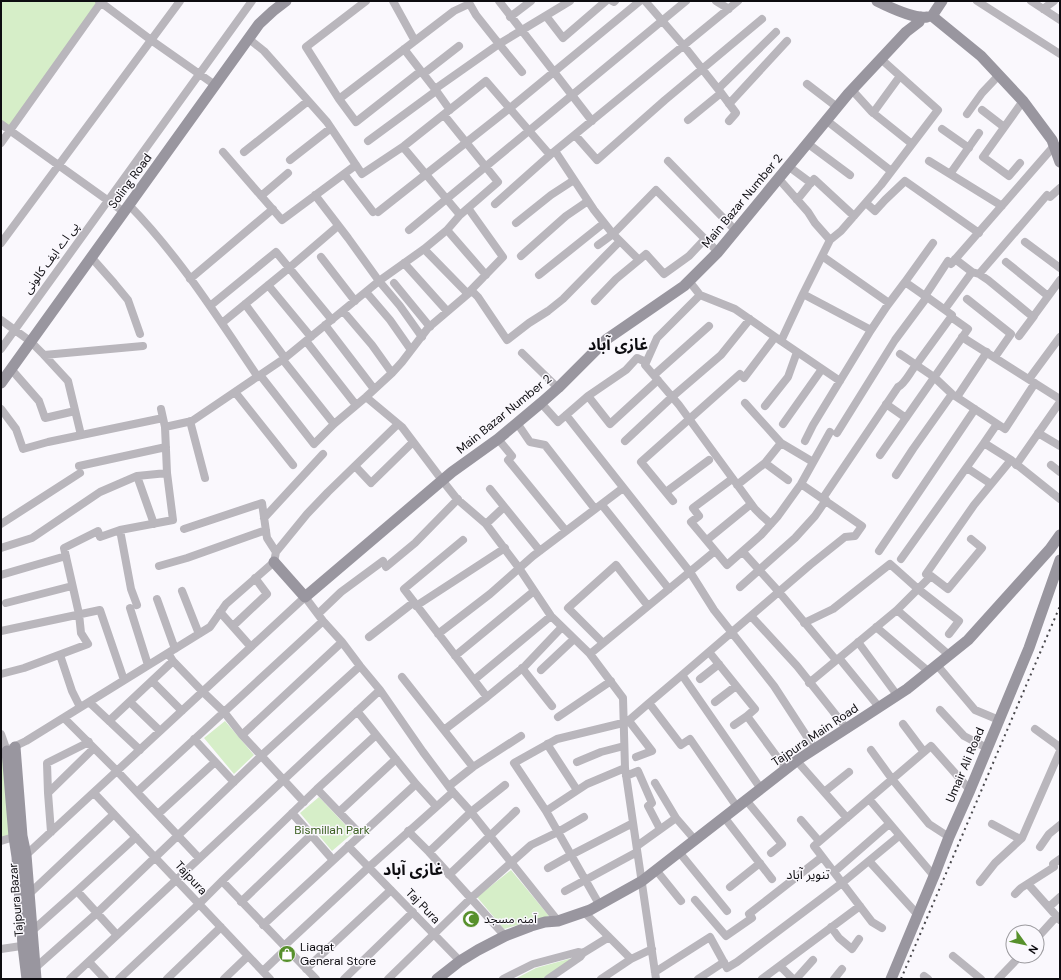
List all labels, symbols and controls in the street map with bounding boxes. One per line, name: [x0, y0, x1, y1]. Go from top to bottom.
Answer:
street label: Soling Road: [105, 150, 155, 212]
street label: Main Bazar Number 2: [698, 151, 786, 251]
street label: پی اے ایف کالونی: [20, 219, 83, 297]
district label: غازى آباد: [588, 334, 648, 355]
street label: Main Bazar Number 2: [453, 371, 555, 457]
street label: Tajpura Main Road: [769, 700, 861, 770]
street label: Umair Ali Road: [942, 725, 988, 805]
park label: Bismillah Park: [294, 822, 370, 838]
street label: Tajpura: [171, 858, 211, 898]
district label: غازى آباد: [383, 859, 443, 880]
street label: Tajpura Bazar: [5, 862, 27, 938]
district label: تنویر آباد: [786, 866, 830, 883]
street label: Taj Pura: [402, 885, 444, 927]
mosque icon: آمنہ مسجد: [461, 909, 481, 929]
place label: آمنہ مسجد: [484, 911, 537, 927]
north arrow: [1005, 924, 1045, 964]
place label: Liaqat General Store: [300, 939, 376, 969]
text: N: [1025, 942, 1041, 957]
shop icon: Liaqat General Store: [277, 944, 297, 964]

